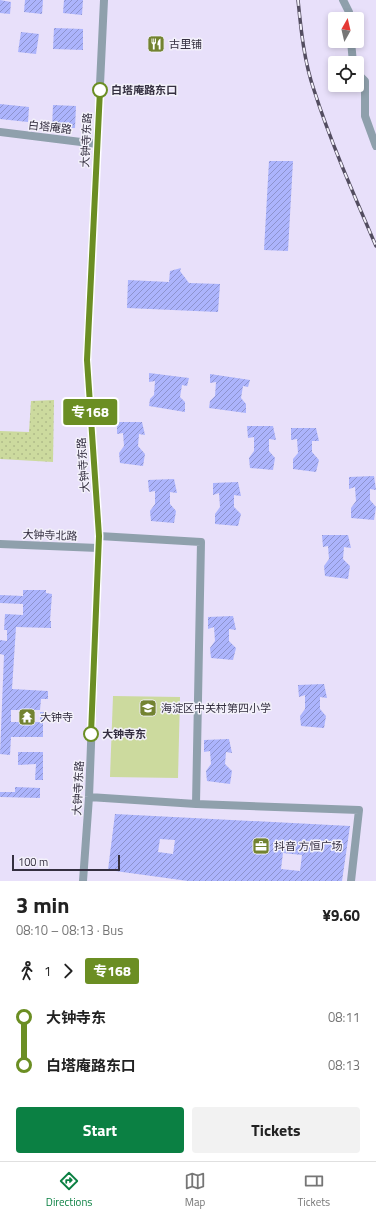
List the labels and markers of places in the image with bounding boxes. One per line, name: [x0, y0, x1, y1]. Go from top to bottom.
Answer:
restaurant icon: 古里铺: [146, 34, 166, 54]
place label: 古里铺: [169, 36, 202, 52]
marker: 白塔庵路东口: [92, 82, 108, 98]
place label: 白塔庵路东口: [111, 82, 177, 98]
school or university icon: 海淀区中关村第四小学: [138, 698, 158, 718]
place label: 海淀区中关村第四小学: [161, 700, 271, 716]
temple icon: 大钟寺: [17, 707, 37, 727]
place label: 大钟寺: [40, 709, 73, 725]
marker: 大钟寺东: [83, 726, 99, 742]
place label: 大钟寺东: [102, 726, 146, 742]
office icon: 抖音 方恒广场: [251, 836, 271, 856]
place label: 抖音 方恒广场: [274, 838, 342, 854]

